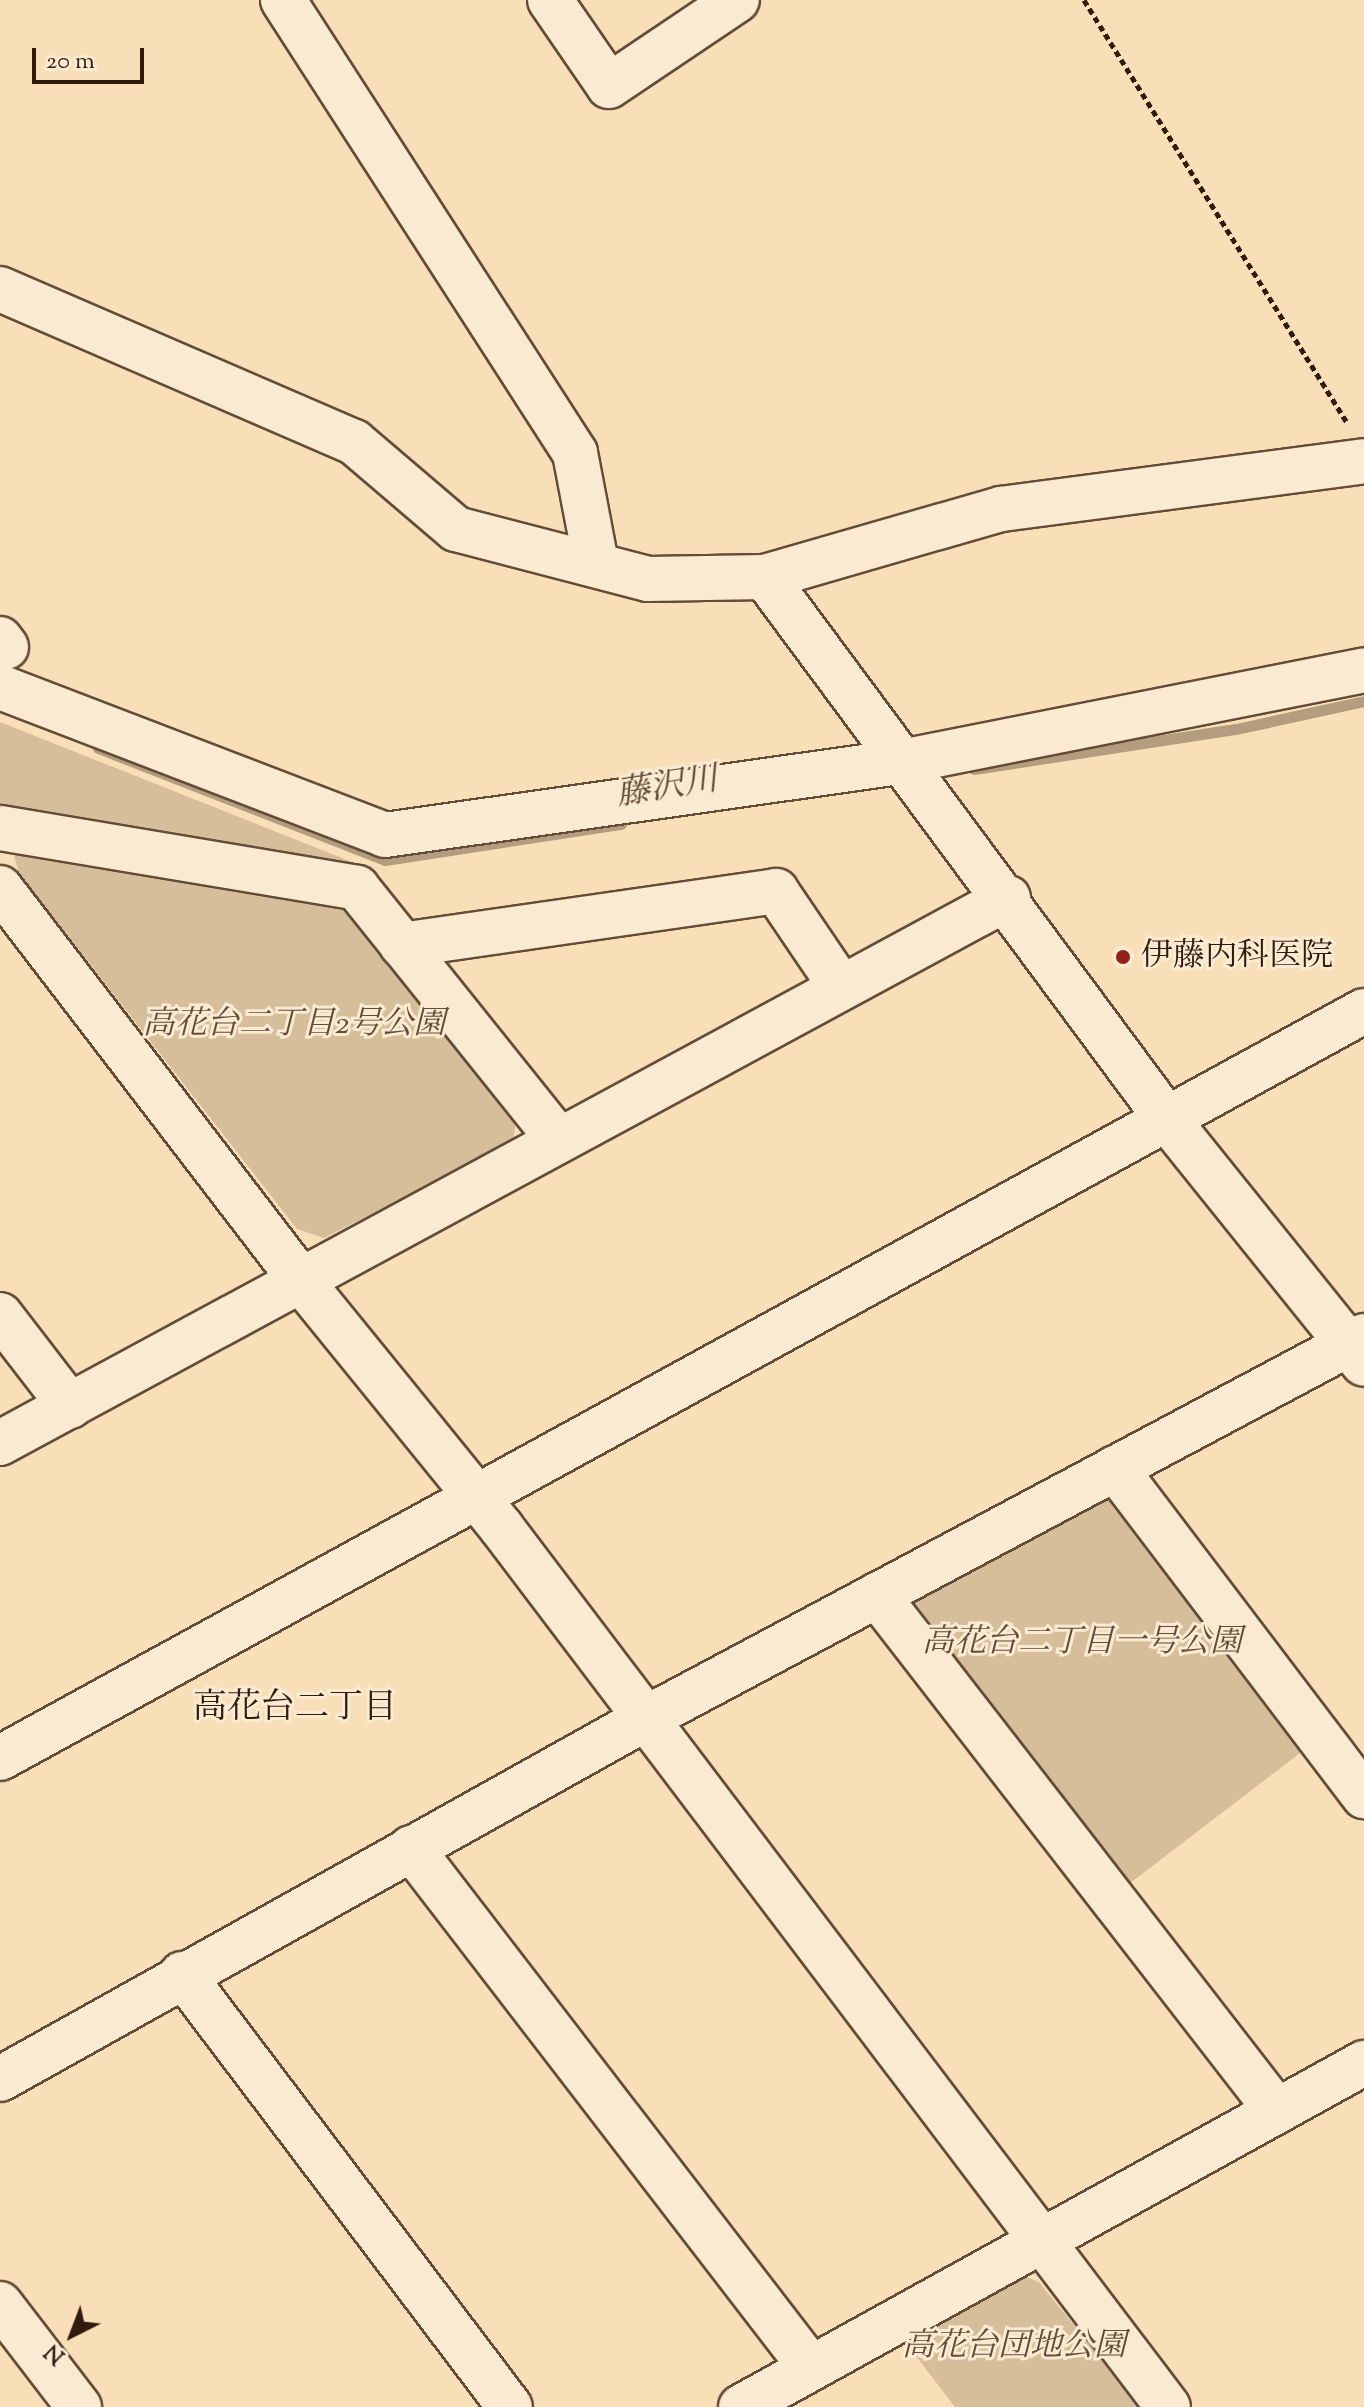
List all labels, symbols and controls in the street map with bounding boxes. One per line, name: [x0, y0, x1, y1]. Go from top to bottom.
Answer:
scale bar: [36, 32, 148, 82]
text: 20 m: [46, 45, 95, 79]
water label: 藤沢川: [613, 760, 721, 816]
place label: 伊藤内科医院: [1141, 938, 1333, 976]
marker: 伊藤内科医院: [1112, 946, 1134, 968]
park label: 高花台二丁目2号公園: [143, 1006, 445, 1044]
park label: 高花台二丁目一号公園: [922, 1624, 1242, 1662]
district label: 高花台二丁目: [193, 1689, 397, 1729]
north arrow: [32, 2295, 112, 2375]
park label: 高花台団地公園: [902, 2328, 1126, 2366]
text: N: [39, 2335, 73, 2371]

